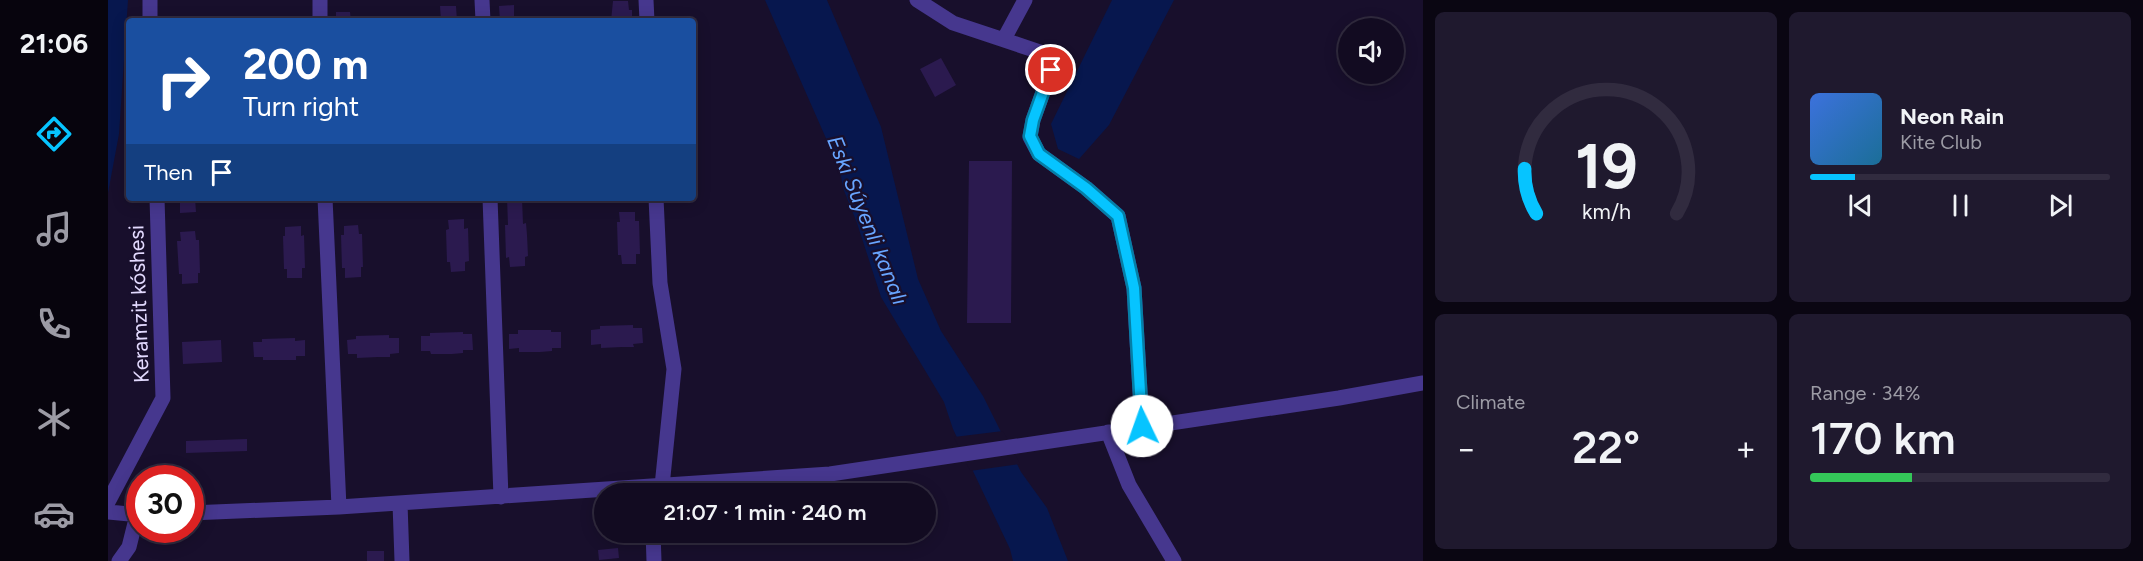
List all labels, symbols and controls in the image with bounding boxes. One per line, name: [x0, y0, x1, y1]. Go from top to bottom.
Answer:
map controls: [1338, 18, 1404, 84]
button: sound: [1338, 18, 1404, 84]
text: 21:06: [20, 27, 88, 60]
text: 200 m: [243, 39, 368, 90]
icon: right: [144, 42, 222, 120]
pin: [1025, 44, 1076, 95]
icon: arrive: [1034, 53, 1067, 86]
text: Turn right: [243, 90, 359, 123]
text: Neon Rain: [1900, 103, 2004, 130]
icon: directions: [33, 113, 75, 155]
text: 19: [1575, 129, 1637, 204]
text: Kite Club: [1900, 130, 1982, 154]
water label: Eski Súyenli kanalı: [821, 132, 914, 309]
icon: arrive: [205, 156, 238, 189]
text: Then: [144, 159, 193, 186]
icon: previous: [1844, 189, 1877, 222]
icon: pause: [1944, 189, 1977, 222]
icon: next: [2044, 189, 2077, 222]
text: km/h: [1582, 200, 1630, 225]
icon: music: [33, 208, 75, 250]
street label: Keramzit kóshesi: [123, 225, 154, 383]
icon: phone: [33, 303, 75, 345]
text: Range · 34%: [1810, 381, 1921, 405]
text: Climate: [1456, 390, 1525, 414]
position arrow: [1110, 394, 1174, 458]
icon: climate: [33, 398, 75, 440]
text: 170 km: [1810, 411, 1956, 465]
text: 22°: [1572, 420, 1640, 474]
text: −: [1456, 429, 1477, 468]
text: +: [1735, 429, 1756, 468]
speed limit sign: 30: [126, 465, 204, 543]
icon: car: [33, 493, 75, 535]
text: 21:07 · 1 min · 240 m: [663, 499, 867, 526]

